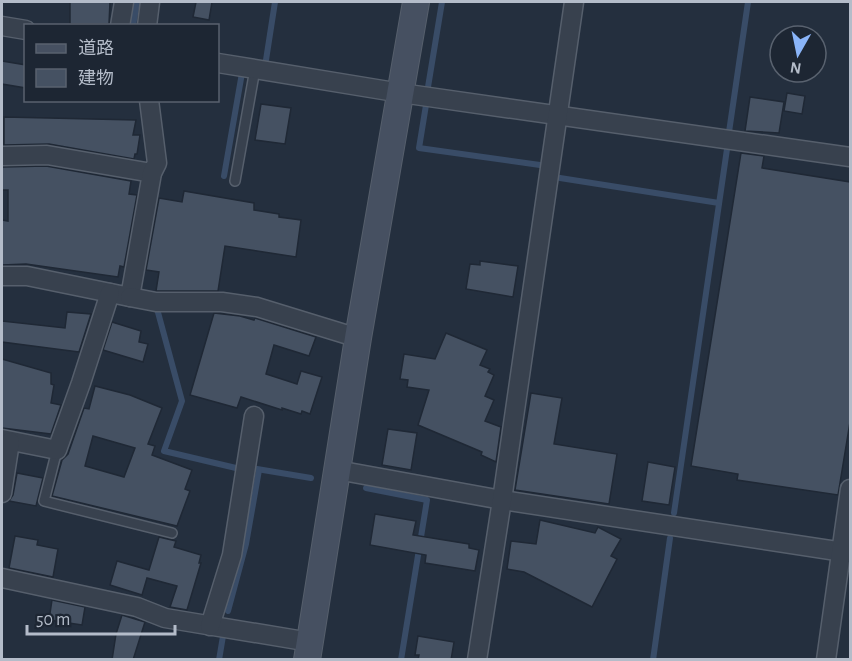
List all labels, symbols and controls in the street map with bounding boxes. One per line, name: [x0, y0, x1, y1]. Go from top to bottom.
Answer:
legend: [24, 24, 219, 102]
north arrow: [768, 24, 828, 84]
text: 道路: [78, 38, 114, 58]
text: N: [789, 59, 803, 77]
text: 建物: [78, 68, 114, 88]
scale bar: [27, 598, 176, 636]
text: 50 m: [36, 611, 70, 629]

